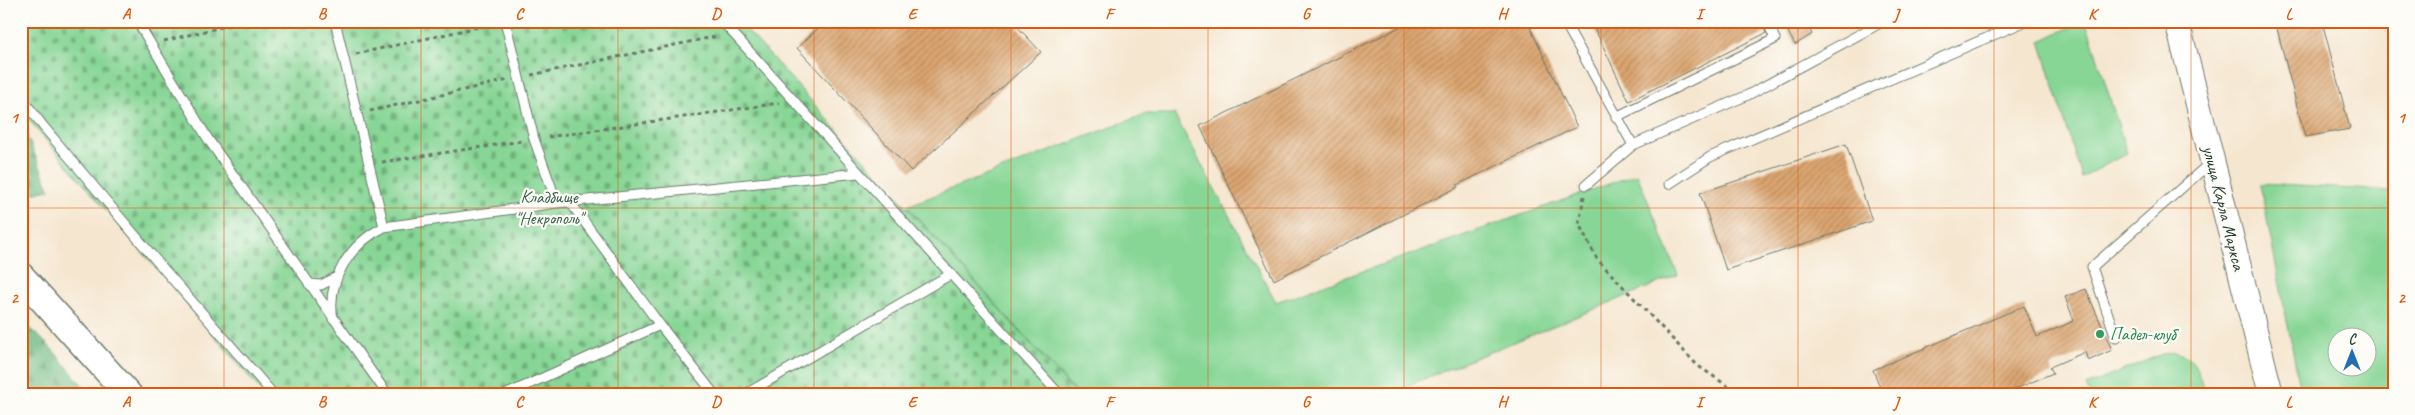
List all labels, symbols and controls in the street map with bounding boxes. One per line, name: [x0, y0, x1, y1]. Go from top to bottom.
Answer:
text: A: [122, 4, 132, 24]
text: B: [318, 4, 328, 24]
text: C: [515, 4, 525, 24]
text: D: [711, 4, 722, 24]
text: E: [908, 4, 919, 24]
text: F: [1105, 4, 1116, 24]
text: G: [1302, 4, 1312, 24]
text: H: [1497, 4, 1509, 24]
text: I: [1696, 4, 1706, 24]
text: J: [1892, 4, 1901, 24]
text: K: [2088, 4, 2100, 24]
text: L: [2286, 4, 2294, 24]
text: 1: [10, 108, 19, 128]
text: 1: [2397, 108, 2406, 128]
street label: улица Карла Маркса: [2198, 142, 2250, 274]
park label: Кладбище "Некрополь": [515, 186, 587, 229]
text: 2: [10, 288, 19, 308]
text: 2: [2397, 288, 2406, 308]
place label: Падел-клуб: [2110, 323, 2179, 345]
marker: Падел-клуб: [2094, 328, 2106, 340]
north arrow: [2328, 328, 2378, 378]
text: С: [2349, 331, 2358, 348]
text: A: [122, 392, 132, 412]
text: B: [318, 392, 328, 412]
text: C: [515, 392, 525, 412]
text: D: [711, 392, 722, 412]
text: E: [908, 392, 919, 412]
text: F: [1105, 392, 1116, 412]
text: G: [1302, 392, 1312, 412]
text: H: [1497, 392, 1509, 412]
text: I: [1696, 392, 1706, 412]
text: J: [1892, 392, 1901, 412]
text: K: [2088, 392, 2100, 412]
text: L: [2286, 392, 2294, 412]

